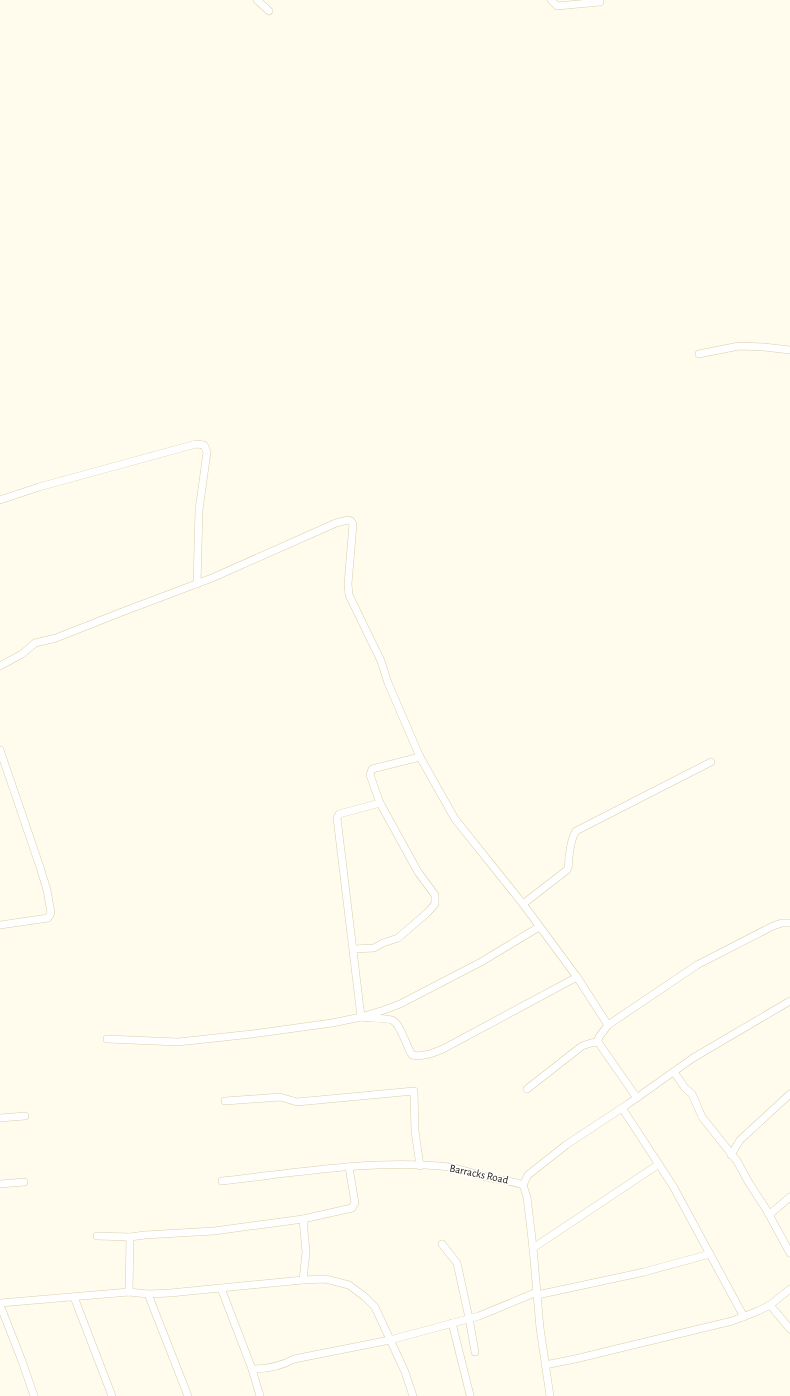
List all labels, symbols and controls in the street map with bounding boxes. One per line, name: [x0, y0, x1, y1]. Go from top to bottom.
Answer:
street label: Barracks Road: [449, 1162, 510, 1186]

